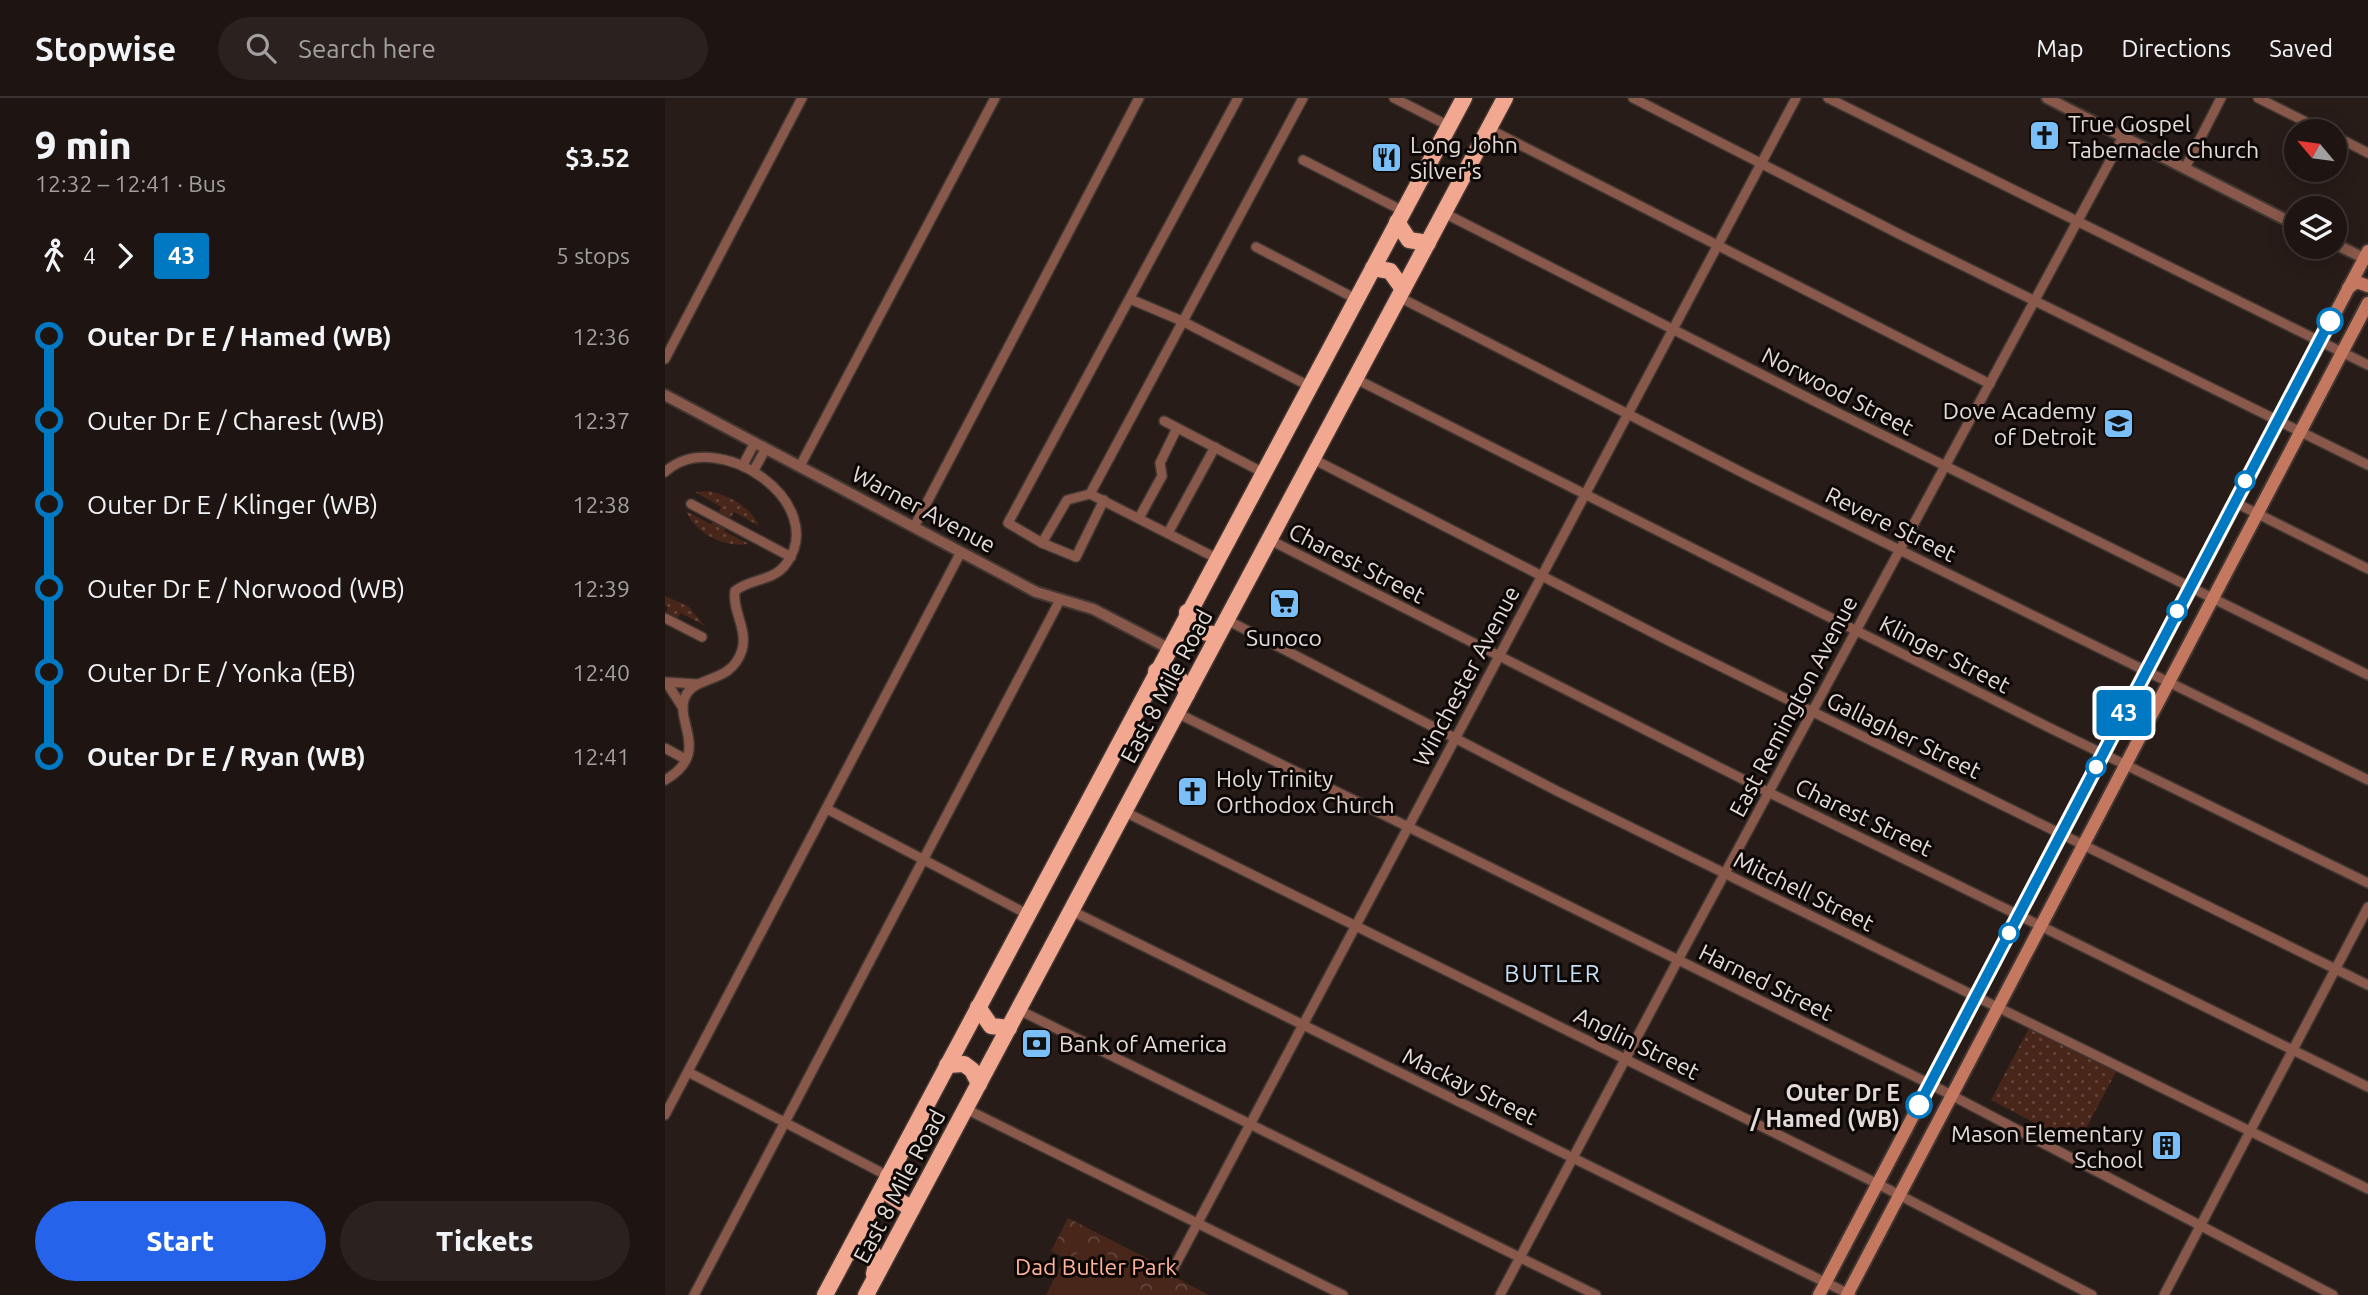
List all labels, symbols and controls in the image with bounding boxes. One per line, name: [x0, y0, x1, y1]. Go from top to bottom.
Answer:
search box: [218, 17, 708, 80]
icon: search: [242, 29, 280, 67]
text: Stopwise: [35, 30, 176, 67]
text: Search here: [298, 34, 436, 63]
text: Map: [2036, 35, 2083, 62]
text: Directions: [2121, 35, 2231, 62]
text: Saved: [2269, 35, 2333, 62]
place label: True Gospel Tabernacle Church: [2068, 111, 2259, 162]
church icon: True Gospel Tabernacle Church: [2028, 119, 2062, 153]
north arrow: [2284, 119, 2347, 182]
map controls: [2284, 119, 2347, 259]
text: 9 min: [35, 124, 132, 166]
place label: Long John Silver's: [1410, 132, 1518, 183]
restaurant icon: Long John Silver's: [1370, 140, 1404, 174]
text: $3.52: [565, 143, 630, 172]
text: 12:32 – 12:41 · Bus: [35, 171, 226, 196]
button: layers: [2284, 196, 2347, 259]
icon: walk: [35, 237, 73, 275]
icon: forward: [106, 237, 144, 275]
text: 43: [168, 242, 195, 269]
text: 4: [83, 243, 96, 268]
text: 5 stops: [556, 243, 630, 268]
unlabelled marker: [2317, 308, 2343, 334]
text: Outer Dr E / Hamed (WB): [87, 322, 392, 351]
text: 12:36: [572, 324, 630, 349]
street label: Norwood Street: [1758, 342, 1918, 440]
place label: Dove Academy of Detroit: [1943, 398, 2096, 449]
text: Outer Dr E / Charest (WB): [87, 406, 385, 435]
school or university icon: Dove Academy of Detroit: [2102, 406, 2136, 440]
text: 12:37: [572, 408, 630, 433]
street label: Warner Avenue: [848, 461, 1000, 557]
unlabelled marker: [2235, 471, 2255, 491]
street label: Revere Street: [1822, 482, 1960, 566]
text: Outer Dr E / Klinger (WB): [87, 490, 378, 519]
text: 12:38: [572, 492, 630, 517]
street label: Charest Street: [1285, 518, 1429, 608]
text: Outer Dr E / Norwood (WB): [87, 574, 405, 603]
text: 12:39: [572, 576, 630, 601]
street label: Winchester Avenue: [1408, 582, 1524, 770]
supermarket icon: Sunoco: [1267, 586, 1301, 620]
street label: East Remington Avenue: [1724, 591, 1862, 821]
unlabelled marker: [2167, 601, 2187, 621]
street label: East 8 Mile Road: [1115, 605, 1217, 767]
street label: Klinger Street: [1876, 610, 2014, 698]
place label: Sunoco: [1246, 625, 1322, 650]
text: Outer Dr E / Yonka (EB): [87, 658, 356, 687]
text: 12:40: [572, 660, 630, 685]
street label: Gallagher Street: [1823, 687, 1985, 783]
line badge: 43: [2093, 690, 2155, 736]
text: 43: [2110, 699, 2138, 726]
text: Outer Dr E / Ryan (WB): [87, 742, 366, 771]
text: 12:41: [572, 744, 630, 769]
unlabelled marker: [2086, 757, 2106, 777]
place label: Holy Trinity Orthodox Church: [1216, 766, 1395, 817]
street label: Charest Street: [1792, 773, 1936, 861]
church icon: Holy Trinity Orthodox Church: [1176, 774, 1210, 808]
street label: Mitchell Street: [1730, 846, 1878, 936]
unlabelled marker: [1999, 923, 2019, 943]
street label: Harned Street: [1695, 939, 1837, 1025]
district label: BUTLER: [1504, 960, 1602, 987]
street label: Anglin Street: [1571, 1002, 1703, 1084]
bank icon: Bank of America: [1019, 1026, 1053, 1060]
place label: Bank of America: [1059, 1031, 1227, 1056]
street label: Mackay Street: [1399, 1043, 1541, 1129]
place label: Outer Dr E / Hamed (WB): [1749, 1080, 1900, 1132]
marker: Outer Dr E / Hamed (WB): [1906, 1092, 1932, 1118]
street label: East 8 Mile Road: [848, 1105, 950, 1267]
place label: Mason Elementary School: [1951, 1121, 2143, 1172]
building icon: Mason Elementary School: [2149, 1129, 2183, 1163]
button: Start: [35, 1201, 326, 1281]
button: Tickets: [340, 1201, 630, 1281]
park label: Dad Butler Park: [1015, 1254, 1177, 1279]

